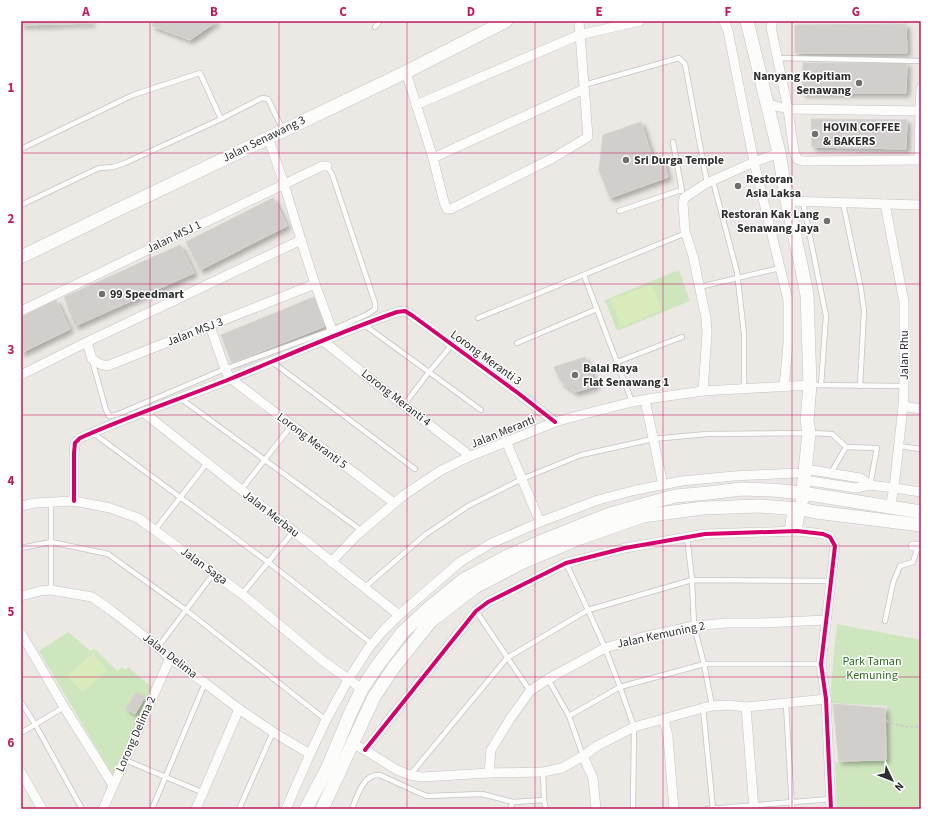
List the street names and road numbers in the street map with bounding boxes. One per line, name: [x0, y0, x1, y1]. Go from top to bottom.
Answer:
street label: Jalan Senawang 3: [220, 112, 308, 166]
street label: Jalan MSJ 1: [144, 216, 204, 258]
street label: Jalan MSJ 3: [164, 313, 226, 350]
street label: Lorong Meranti 3: [447, 326, 525, 390]
street label: Jalan Rhu: [896, 330, 913, 380]
street label: Lorong Meranti 4: [358, 365, 434, 431]
street label: Lorong Meranti 5: [273, 409, 351, 473]
street label: Jalan Meranti: [468, 411, 538, 453]
street label: Jalan Merbau: [239, 486, 303, 542]
street label: Jalan Saga: [177, 543, 231, 589]
street label: Jalan Kemuning 2: [615, 617, 707, 653]
street label: Jalan Delima: [139, 629, 201, 683]
street label: Lorong Delima 2: [112, 693, 160, 775]

